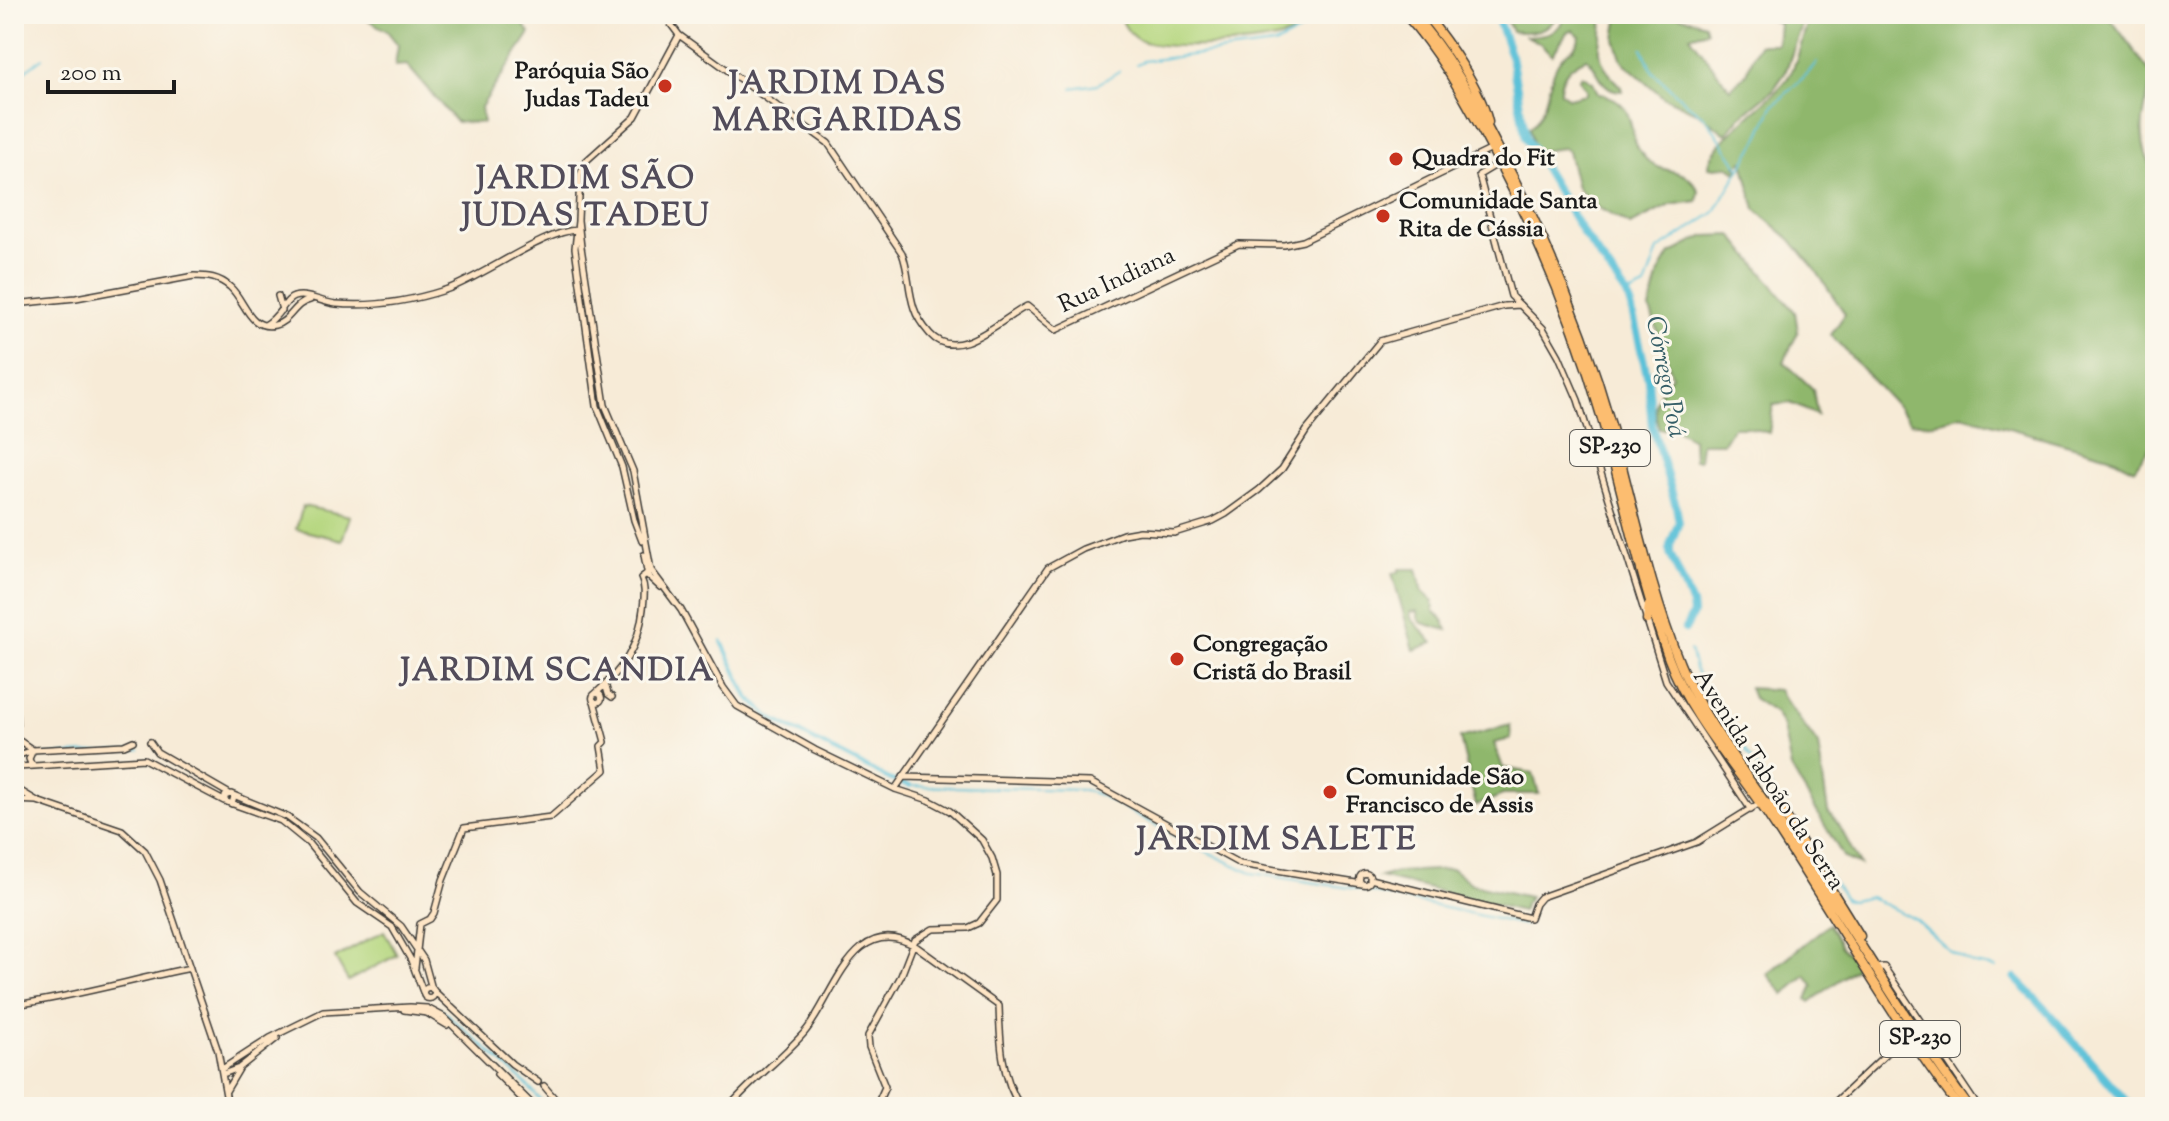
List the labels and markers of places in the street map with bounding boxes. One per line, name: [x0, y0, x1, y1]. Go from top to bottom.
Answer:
place label: Paróquia São Judas Tadeu: [515, 55, 649, 117]
marker: Paróquia São Judas Tadeu: [656, 77, 674, 95]
place label: Quadra do Fit: [1412, 142, 1555, 176]
marker: Quadra do Fit: [1387, 150, 1405, 168]
place label: Comunidade Santa Rita de Cássia: [1399, 185, 1599, 247]
marker: Comunidade Santa Rita de Cássia: [1374, 207, 1392, 225]
place label: Congregação Cristã do Brasil: [1193, 628, 1352, 690]
marker: Congregação Cristã do Brasil: [1168, 650, 1186, 668]
place label: Comunidade São Francisco de Assis: [1346, 761, 1533, 823]
marker: Comunidade São Francisco de Assis: [1321, 783, 1339, 801]

